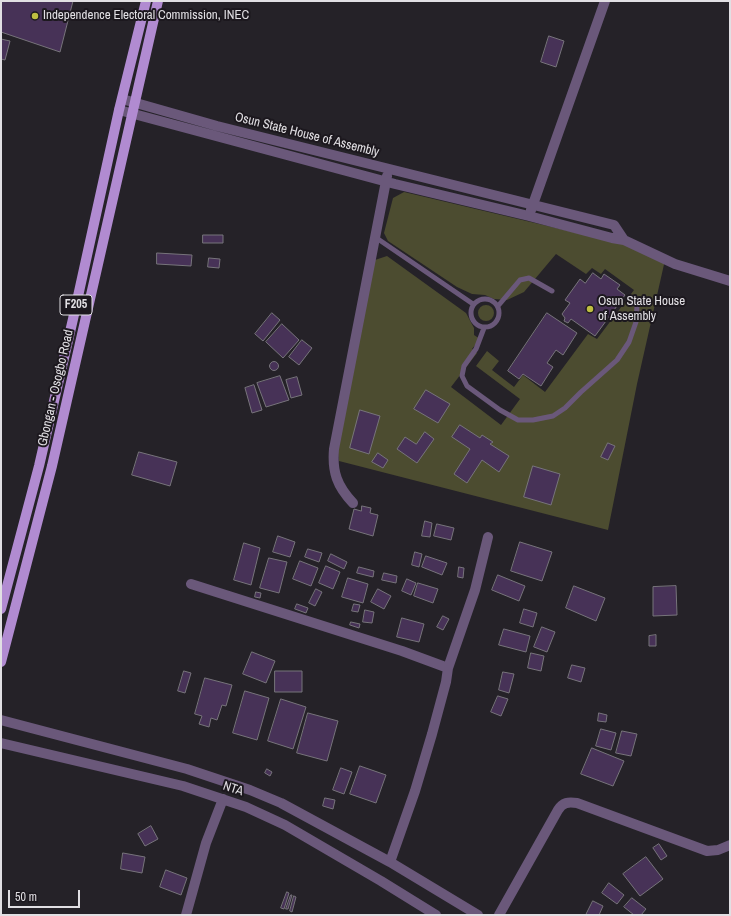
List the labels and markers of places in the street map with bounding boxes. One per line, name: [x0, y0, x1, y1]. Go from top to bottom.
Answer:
place label: Independence Electoral Commission, INEC: [43, 8, 249, 24]
marker: Independence Electoral Commission, INEC: [30, 11, 40, 21]
place label: Osun State House of Assembly: [598, 294, 685, 325]
marker: Osun State House of Assembly: [585, 304, 595, 314]

